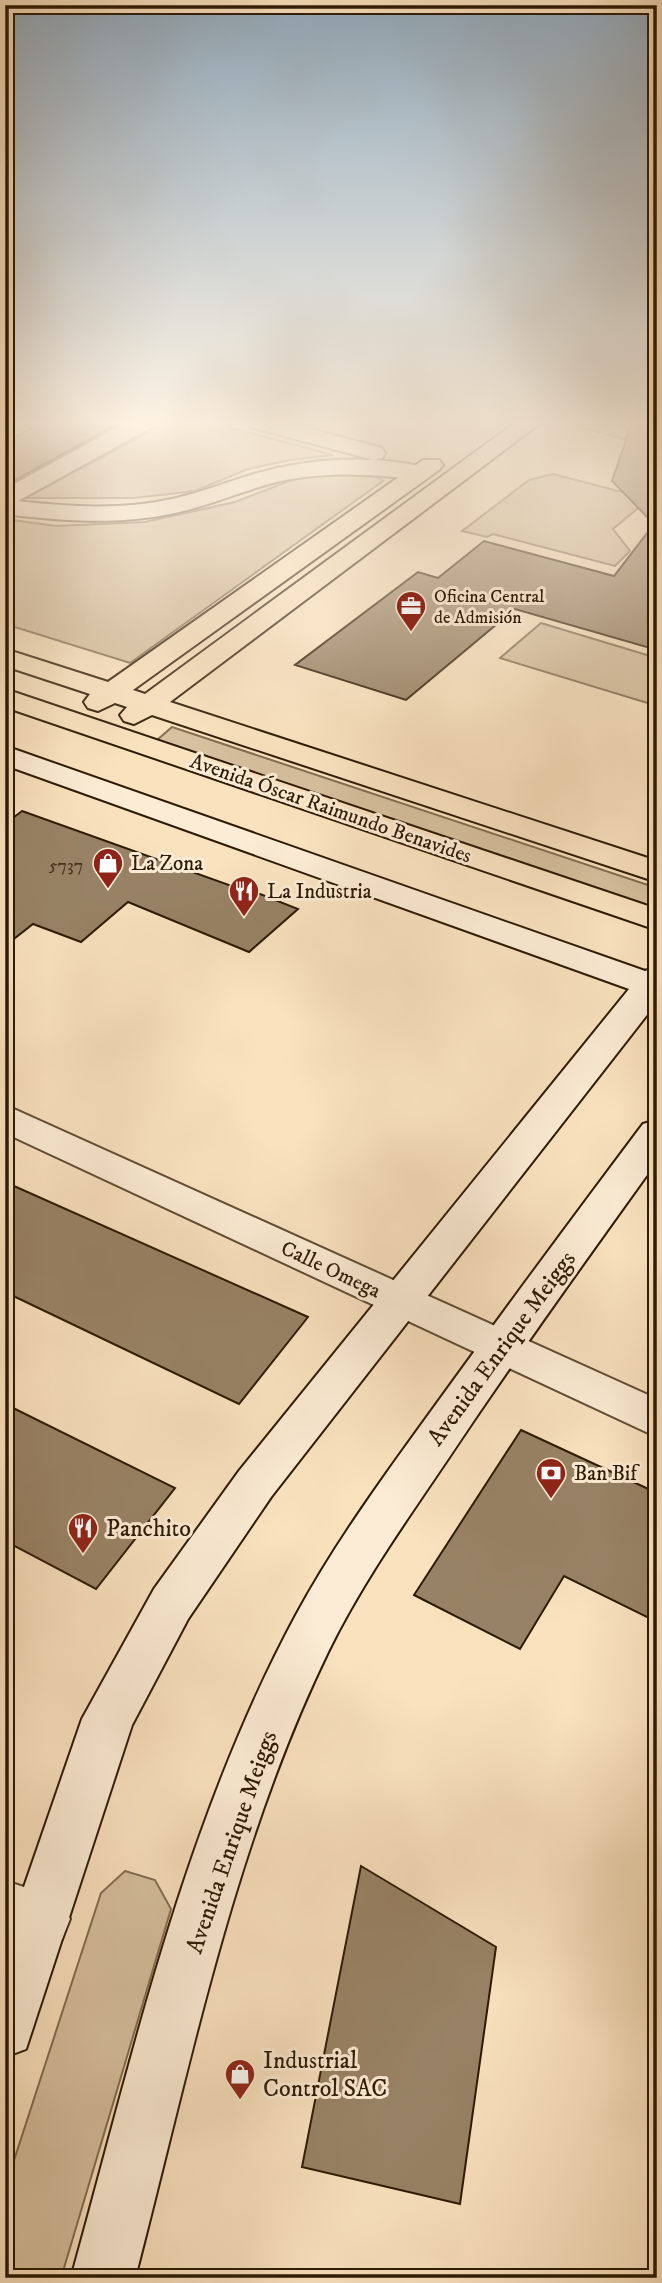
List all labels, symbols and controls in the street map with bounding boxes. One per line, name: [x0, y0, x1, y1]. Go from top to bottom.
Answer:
place label: Oficina Central de Admisión: [434, 586, 545, 629]
office icon: Oficina Central de Admisión: [394, 589, 428, 633]
street label: Avenida Óscar Raimundo Benavides: [186, 747, 476, 869]
shop icon: La Zona: [91, 846, 125, 890]
place label: La Zona: [131, 851, 203, 877]
house number: 5737: [49, 855, 83, 877]
restaurant icon: La Industria: [227, 874, 261, 918]
place label: La Industria: [267, 879, 372, 905]
street label: Calle Omega: [277, 1236, 385, 1304]
street label: Avenida Enrique Meiggs: [421, 1245, 583, 1452]
bank icon: Ban Bif: [534, 1456, 568, 1500]
place label: Ban Bif: [574, 1461, 640, 1487]
restaurant icon: Panchito: [66, 1511, 100, 1555]
place label: Panchito: [106, 1514, 191, 1544]
street label: Avenida Enrique Meiggs: [180, 1727, 284, 1958]
place label: Industrial Control SAC: [263, 2046, 387, 2104]
shop icon: Industrial Control SAC: [223, 2057, 257, 2101]

